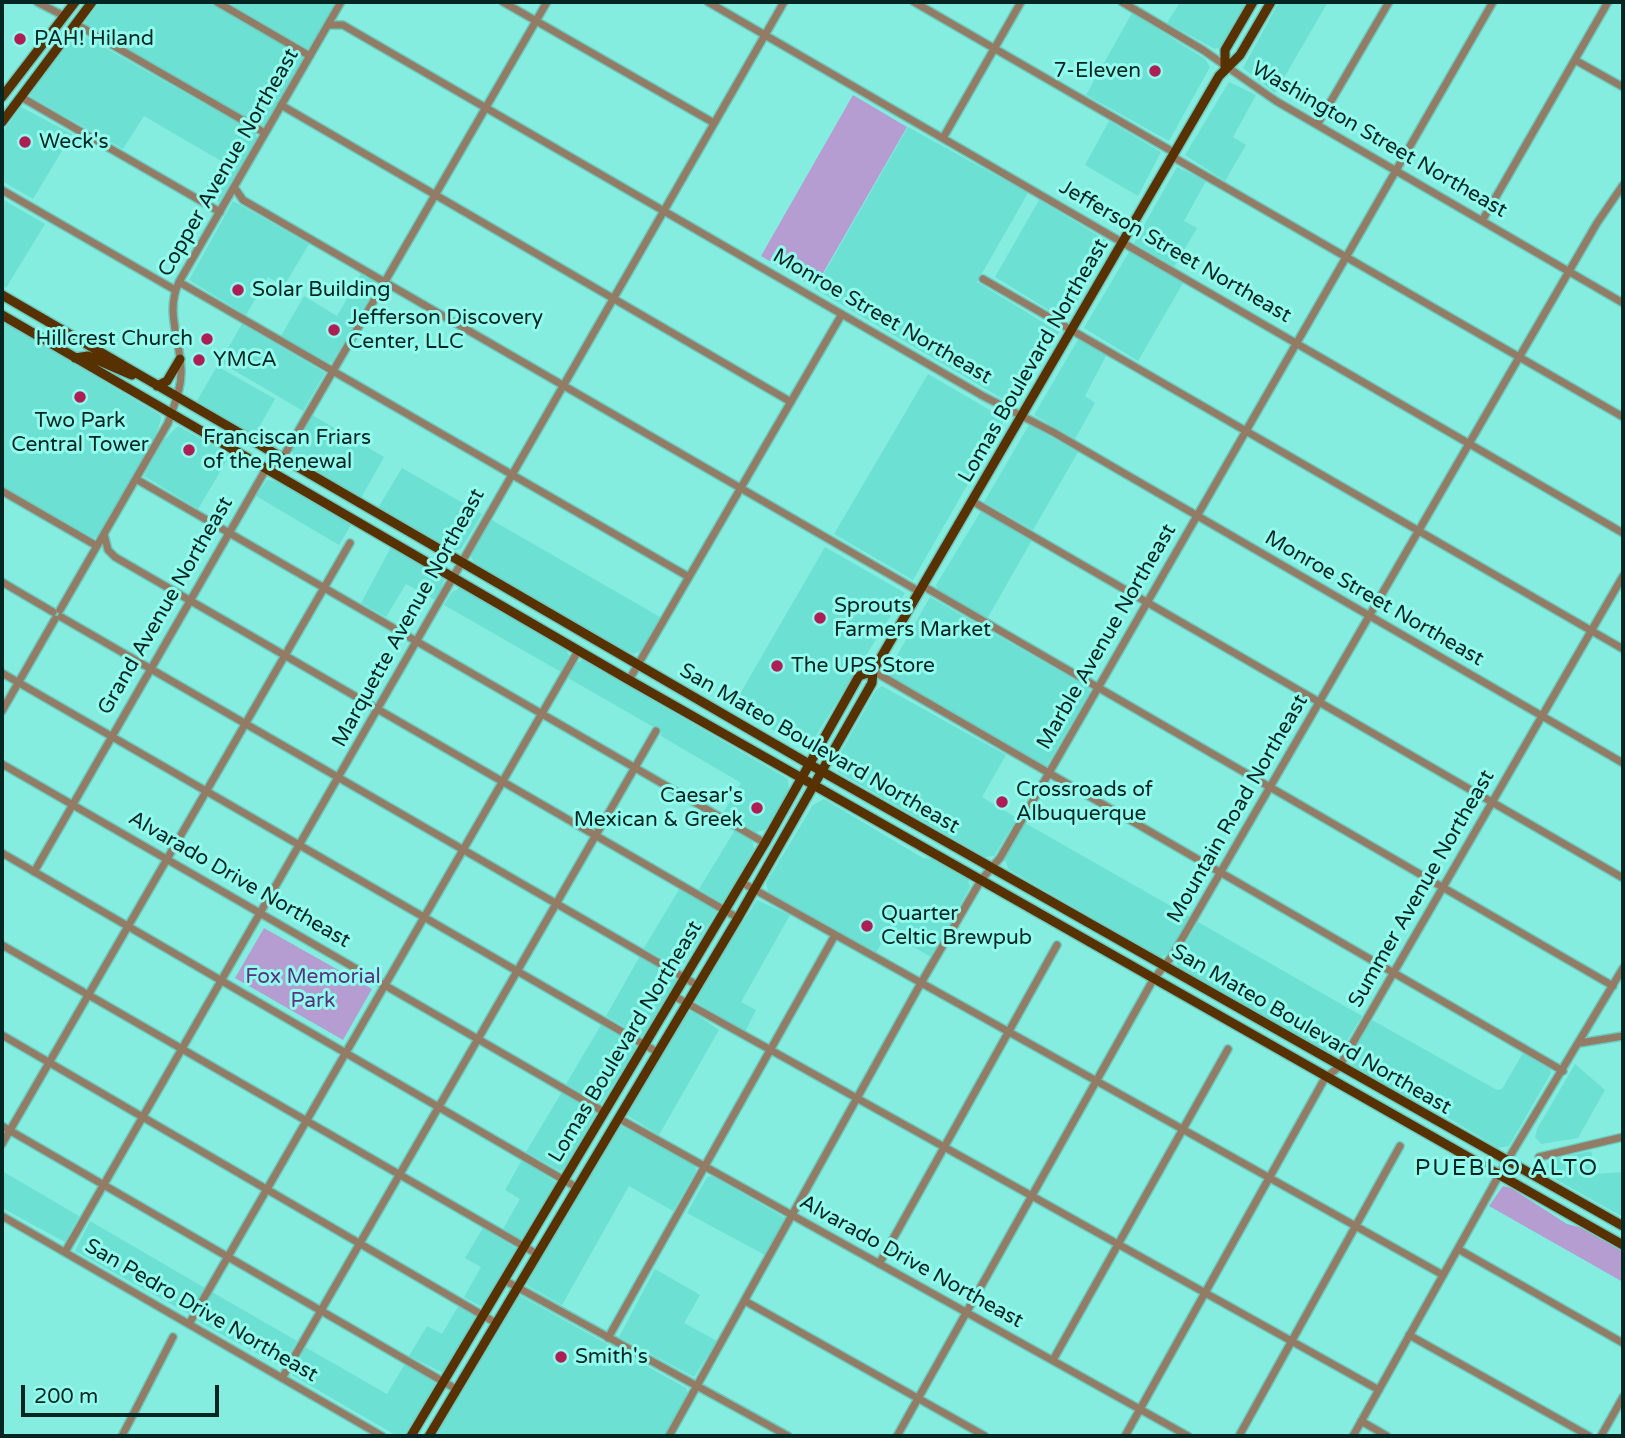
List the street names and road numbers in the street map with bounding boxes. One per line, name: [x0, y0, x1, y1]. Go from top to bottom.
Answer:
street label: Copper Avenue Northeast: [153, 44, 305, 282]
street label: Washington Street Northeast: [1247, 56, 1511, 224]
street label: Jefferson Street Northeast: [1055, 175, 1295, 329]
street label: Lomas Boulevard Northeast: [954, 234, 1114, 488]
street label: Monroe Street Northeast: [768, 244, 996, 390]
street label: Marquette Avenue Northeast: [327, 484, 491, 752]
street label: Grand Avenue Northeast: [93, 492, 239, 720]
street label: Marble Avenue Northeast: [1032, 520, 1182, 754]
street label: Monroe Street Northeast: [1260, 526, 1488, 672]
street label: San Mateo Boulevard Northeast: [675, 658, 963, 840]
street label: Mountain Road Northeast: [1162, 690, 1314, 928]
street label: Summer Avenue Northeast: [1344, 766, 1500, 1012]
street label: Alvarado Drive Northeast: [124, 806, 354, 954]
street label: Lomas Boulevard Northeast: [544, 917, 708, 1167]
street label: San Mateo Boulevard Northeast: [1167, 939, 1455, 1121]
street label: Alvarado Drive Northeast: [795, 1190, 1027, 1334]
street label: San Pedro Drive Northeast: [80, 1234, 322, 1388]

